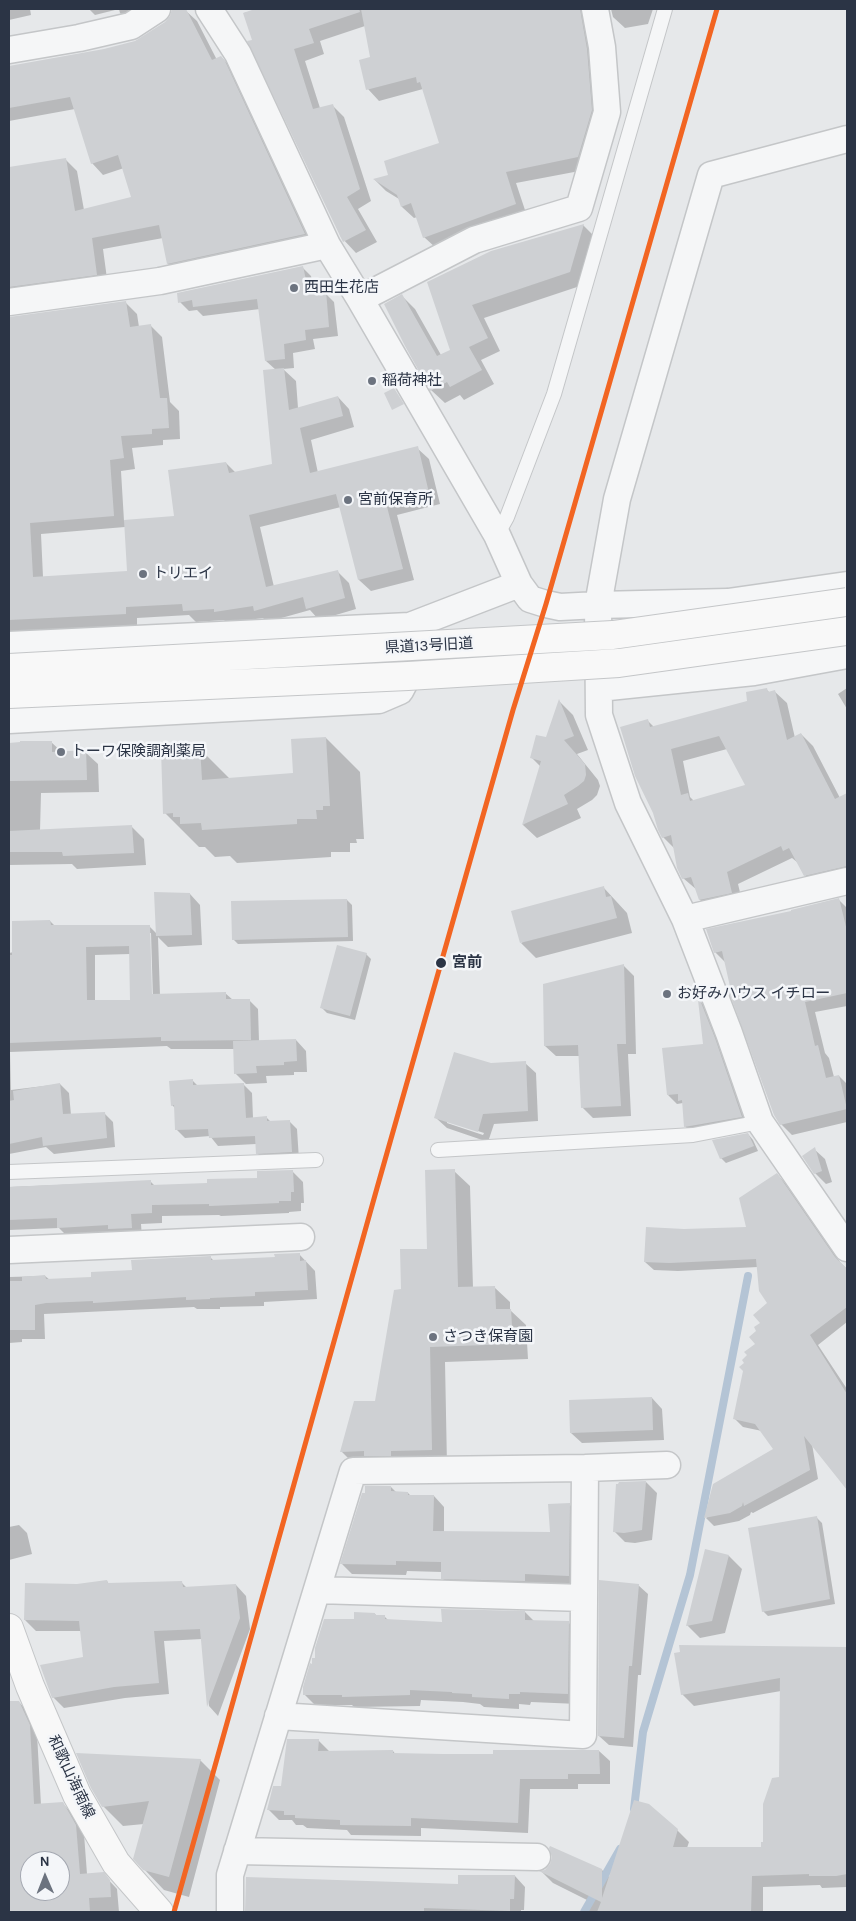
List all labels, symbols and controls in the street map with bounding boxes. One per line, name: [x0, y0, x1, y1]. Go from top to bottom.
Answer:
place label: 西田生花店: [304, 279, 379, 297]
marker: 西田生花店: [288, 282, 300, 294]
place label: 稲荷神社: [382, 372, 442, 390]
marker: 稲荷神社: [366, 375, 378, 387]
place label: 宮前保育所: [358, 491, 433, 509]
marker: 宮前保育所: [342, 494, 354, 506]
place label: トリエイ: [153, 565, 213, 583]
marker: トリエイ: [137, 568, 149, 580]
street label: 県道13号旧道: [384, 635, 474, 657]
place label: トーワ保険調剤薬局: [71, 743, 206, 761]
marker: トーワ保険調剤薬局: [55, 746, 67, 758]
place label: 宮前: [452, 954, 482, 972]
marker: 宮前: [434, 956, 448, 970]
place label: お好みハウス イチロー: [677, 985, 831, 1003]
marker: お好みハウス イチロー: [661, 988, 673, 1000]
place label: さつき保育園: [443, 1328, 533, 1346]
marker: さつき保育園: [427, 1331, 439, 1343]
street label: 和歌山海南線: [44, 1732, 98, 1822]
north arrow: [20, 1851, 70, 1901]
text: N: [40, 1853, 50, 1870]

